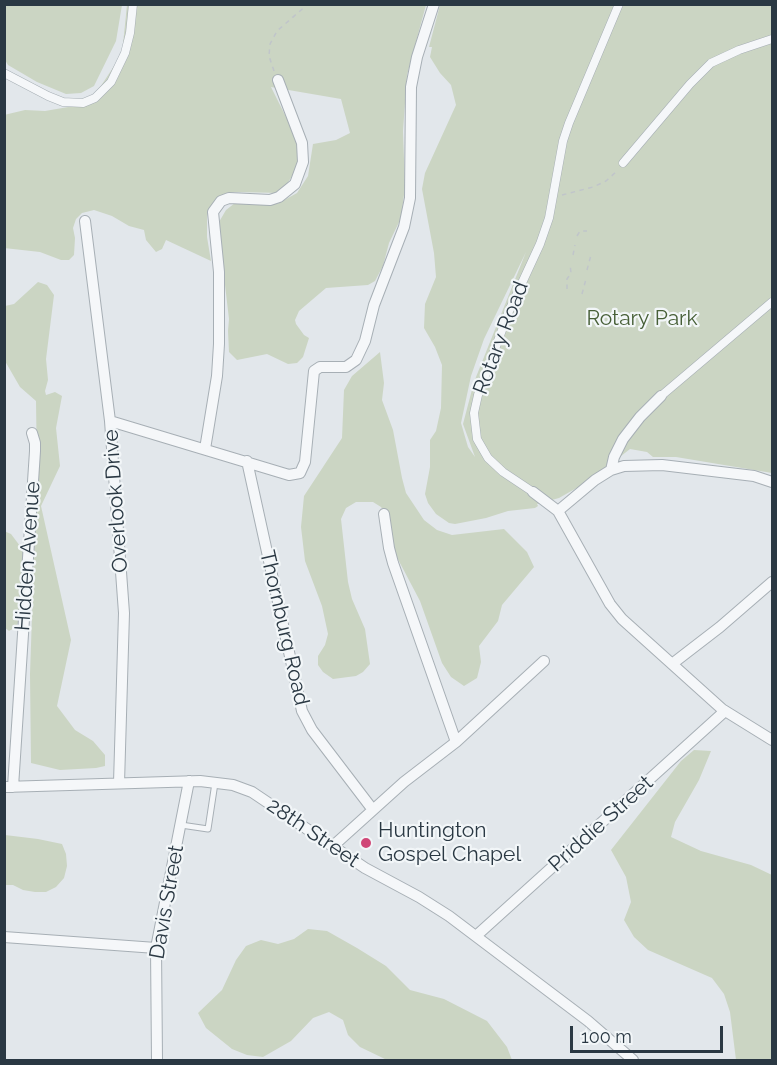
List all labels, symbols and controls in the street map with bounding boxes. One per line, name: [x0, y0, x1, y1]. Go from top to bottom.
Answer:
street label: Rotary Road: [468, 278, 534, 398]
park label: Rotary Park: [586, 306, 698, 332]
street label: Overlook Drive: [98, 429, 134, 573]
street label: Hidden Avenue: [10, 480, 46, 632]
street label: Thornburg Road: [254, 548, 314, 708]
street label: Priddie Street: [544, 771, 658, 877]
street label: 28th Street: [262, 793, 364, 873]
place label: Huntington Gospel Chapel: [378, 818, 521, 868]
marker: Huntington Gospel Chapel: [359, 836, 373, 850]
street label: Davis Street: [145, 843, 189, 961]
scale bar: [573, 1014, 726, 1052]
text: 100 m: [581, 1026, 632, 1047]

